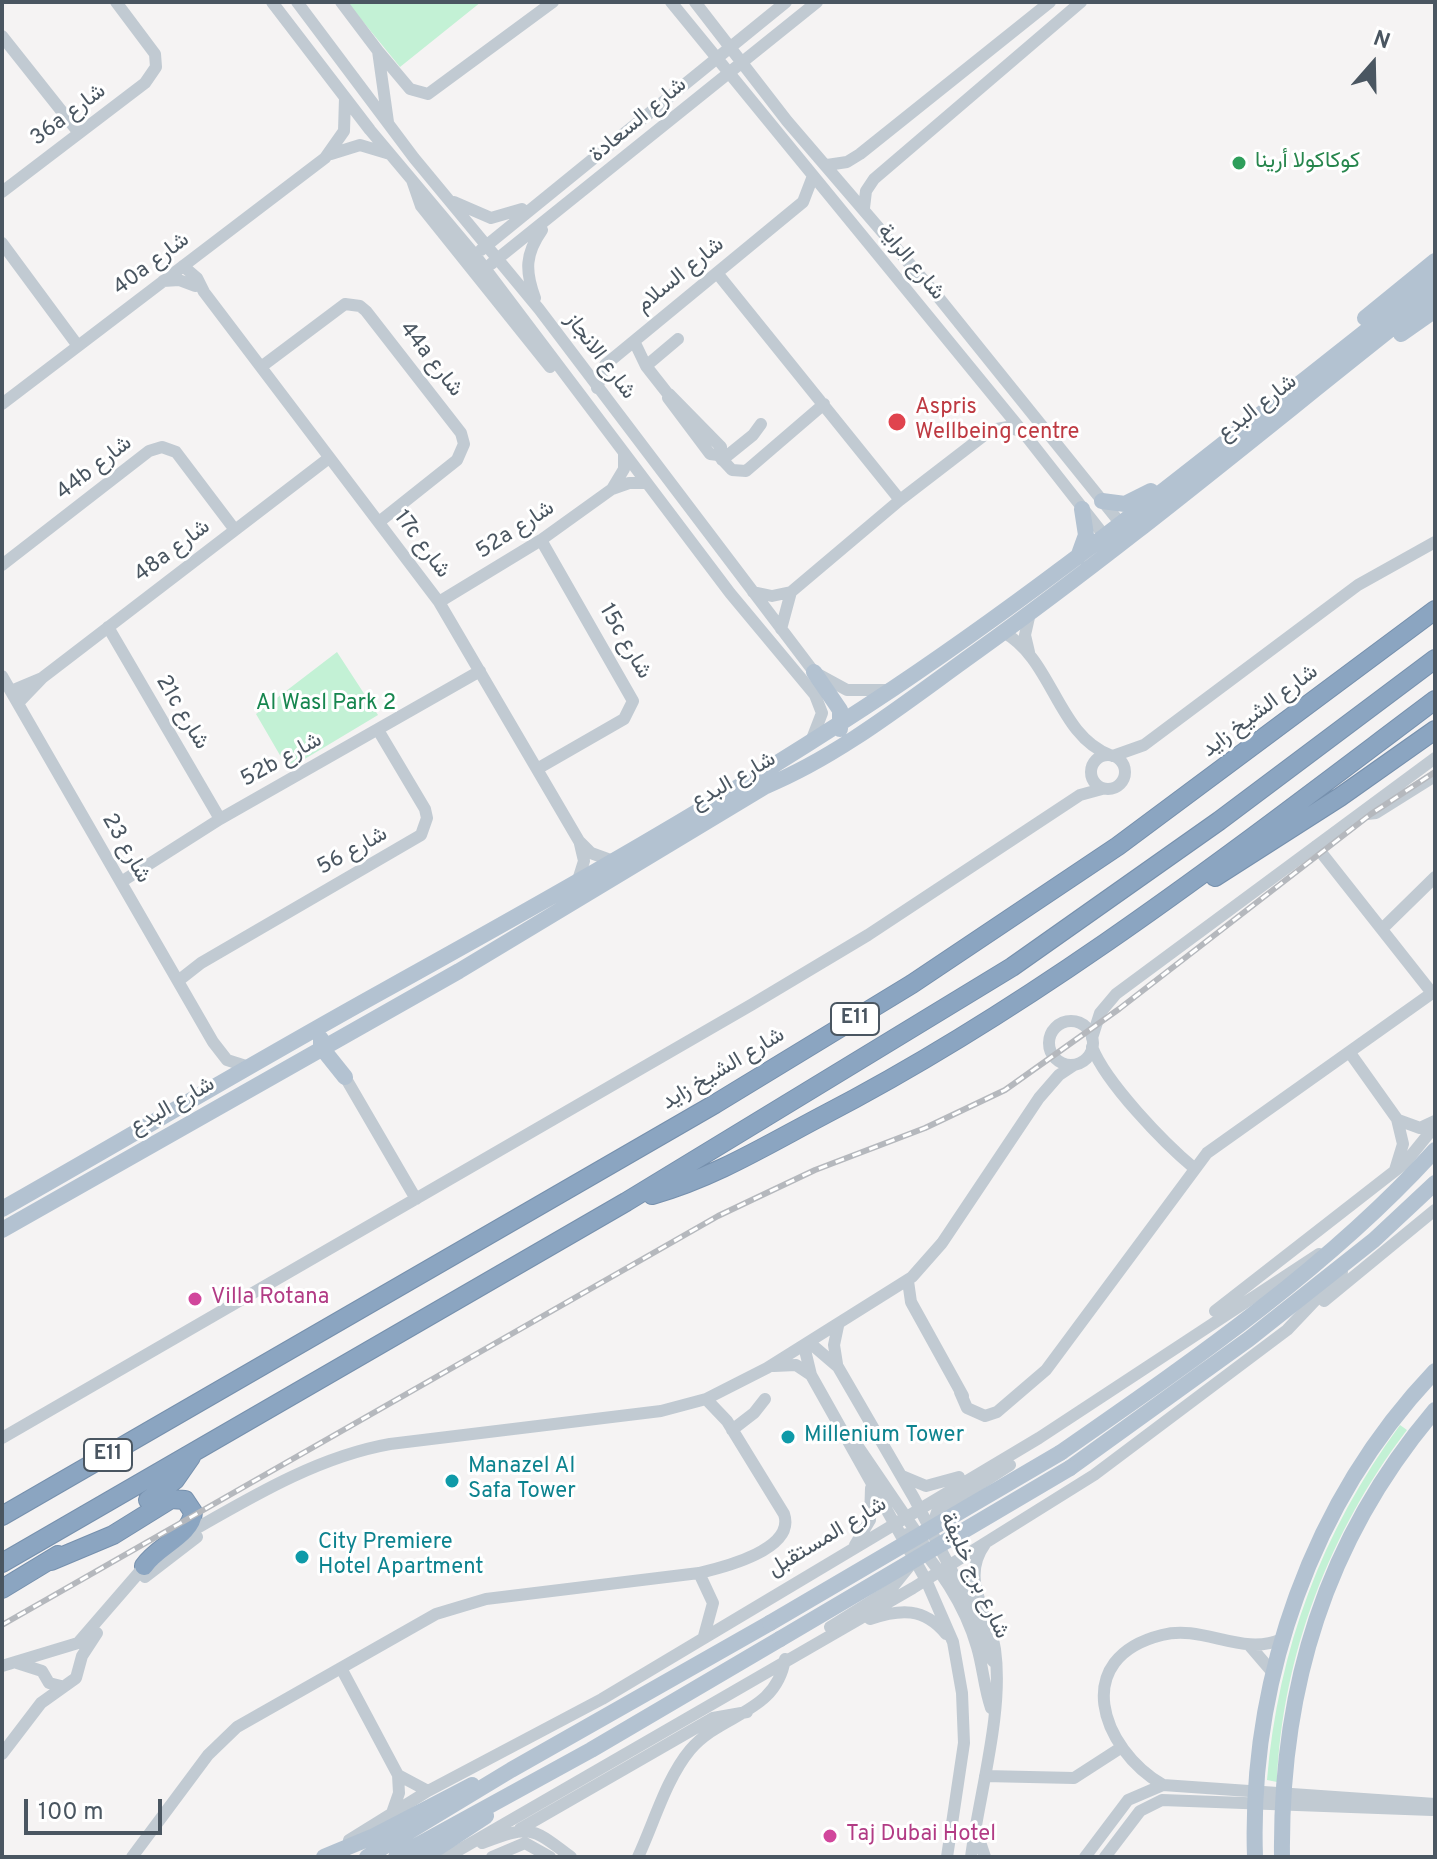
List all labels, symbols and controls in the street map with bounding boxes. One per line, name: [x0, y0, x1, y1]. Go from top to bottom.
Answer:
north arrow: [1333, 24, 1413, 104]
text: N: [1369, 26, 1393, 56]
street label: شارع السعادة: [585, 73, 693, 169]
street label: 36a شارع: [26, 79, 112, 153]
place label: كوكاكولا أرينا: [1255, 150, 1360, 176]
marker: كوكاكولا أرينا: [1230, 154, 1248, 172]
street label: شارع الراية: [871, 220, 949, 306]
street label: 40a شارع: [109, 228, 195, 302]
street label: شارع السلام: [632, 232, 730, 320]
street label: شارع الانجاز: [558, 308, 640, 406]
street label: 44a شارع: [392, 317, 468, 403]
street label: شارع البدع: [1213, 370, 1303, 448]
place label: Aspris Wellbeing centre: [915, 396, 1079, 448]
marker: Aspris Wellbeing centre: [886, 411, 908, 433]
street label: 44b شارع: [52, 431, 138, 507]
street label: 52a شارع: [472, 496, 560, 566]
street label: 17c شارع: [387, 506, 455, 584]
street label: 48a شارع: [130, 515, 216, 589]
street label: 15c شارع: [592, 600, 656, 684]
street label: شارع الشيخ زايد: [1198, 660, 1324, 764]
street label: 21c شارع: [149, 671, 213, 755]
park label: Al Wasl Park 2: [256, 692, 396, 718]
street label: 52b شارع: [237, 728, 327, 794]
street label: شارع البدع: [687, 747, 781, 817]
street label: شارع 23: [95, 809, 155, 889]
street label: شارع 56: [313, 822, 393, 882]
road number: E11: [831, 1003, 879, 1035]
street label: شارع الشيخ زايد: [658, 1023, 790, 1117]
street label: شارع البدع: [126, 1072, 220, 1142]
place label: Villa Rotana: [211, 1286, 329, 1312]
marker: Villa Rotana: [186, 1290, 204, 1308]
place label: Millenium Tower: [804, 1424, 964, 1450]
marker: Millenium Tower: [779, 1428, 797, 1446]
road number: E11: [84, 1439, 132, 1471]
place label: Manazel Al Safa Tower: [468, 1455, 576, 1506]
marker: Manazel Al Safa Tower: [443, 1472, 461, 1490]
street label: شارع المستقبل: [764, 1492, 892, 1584]
street label: شارع برج خليفة: [932, 1509, 1014, 1643]
place label: City Premiere Hotel Apartment: [318, 1531, 484, 1582]
marker: City Premiere Hotel Apartment: [293, 1548, 311, 1566]
scale bar: [28, 1783, 166, 1833]
text: 100 m: [38, 1798, 104, 1828]
place label: Taj Dubai Hotel: [846, 1823, 996, 1849]
marker: Taj Dubai Hotel: [821, 1827, 839, 1845]

